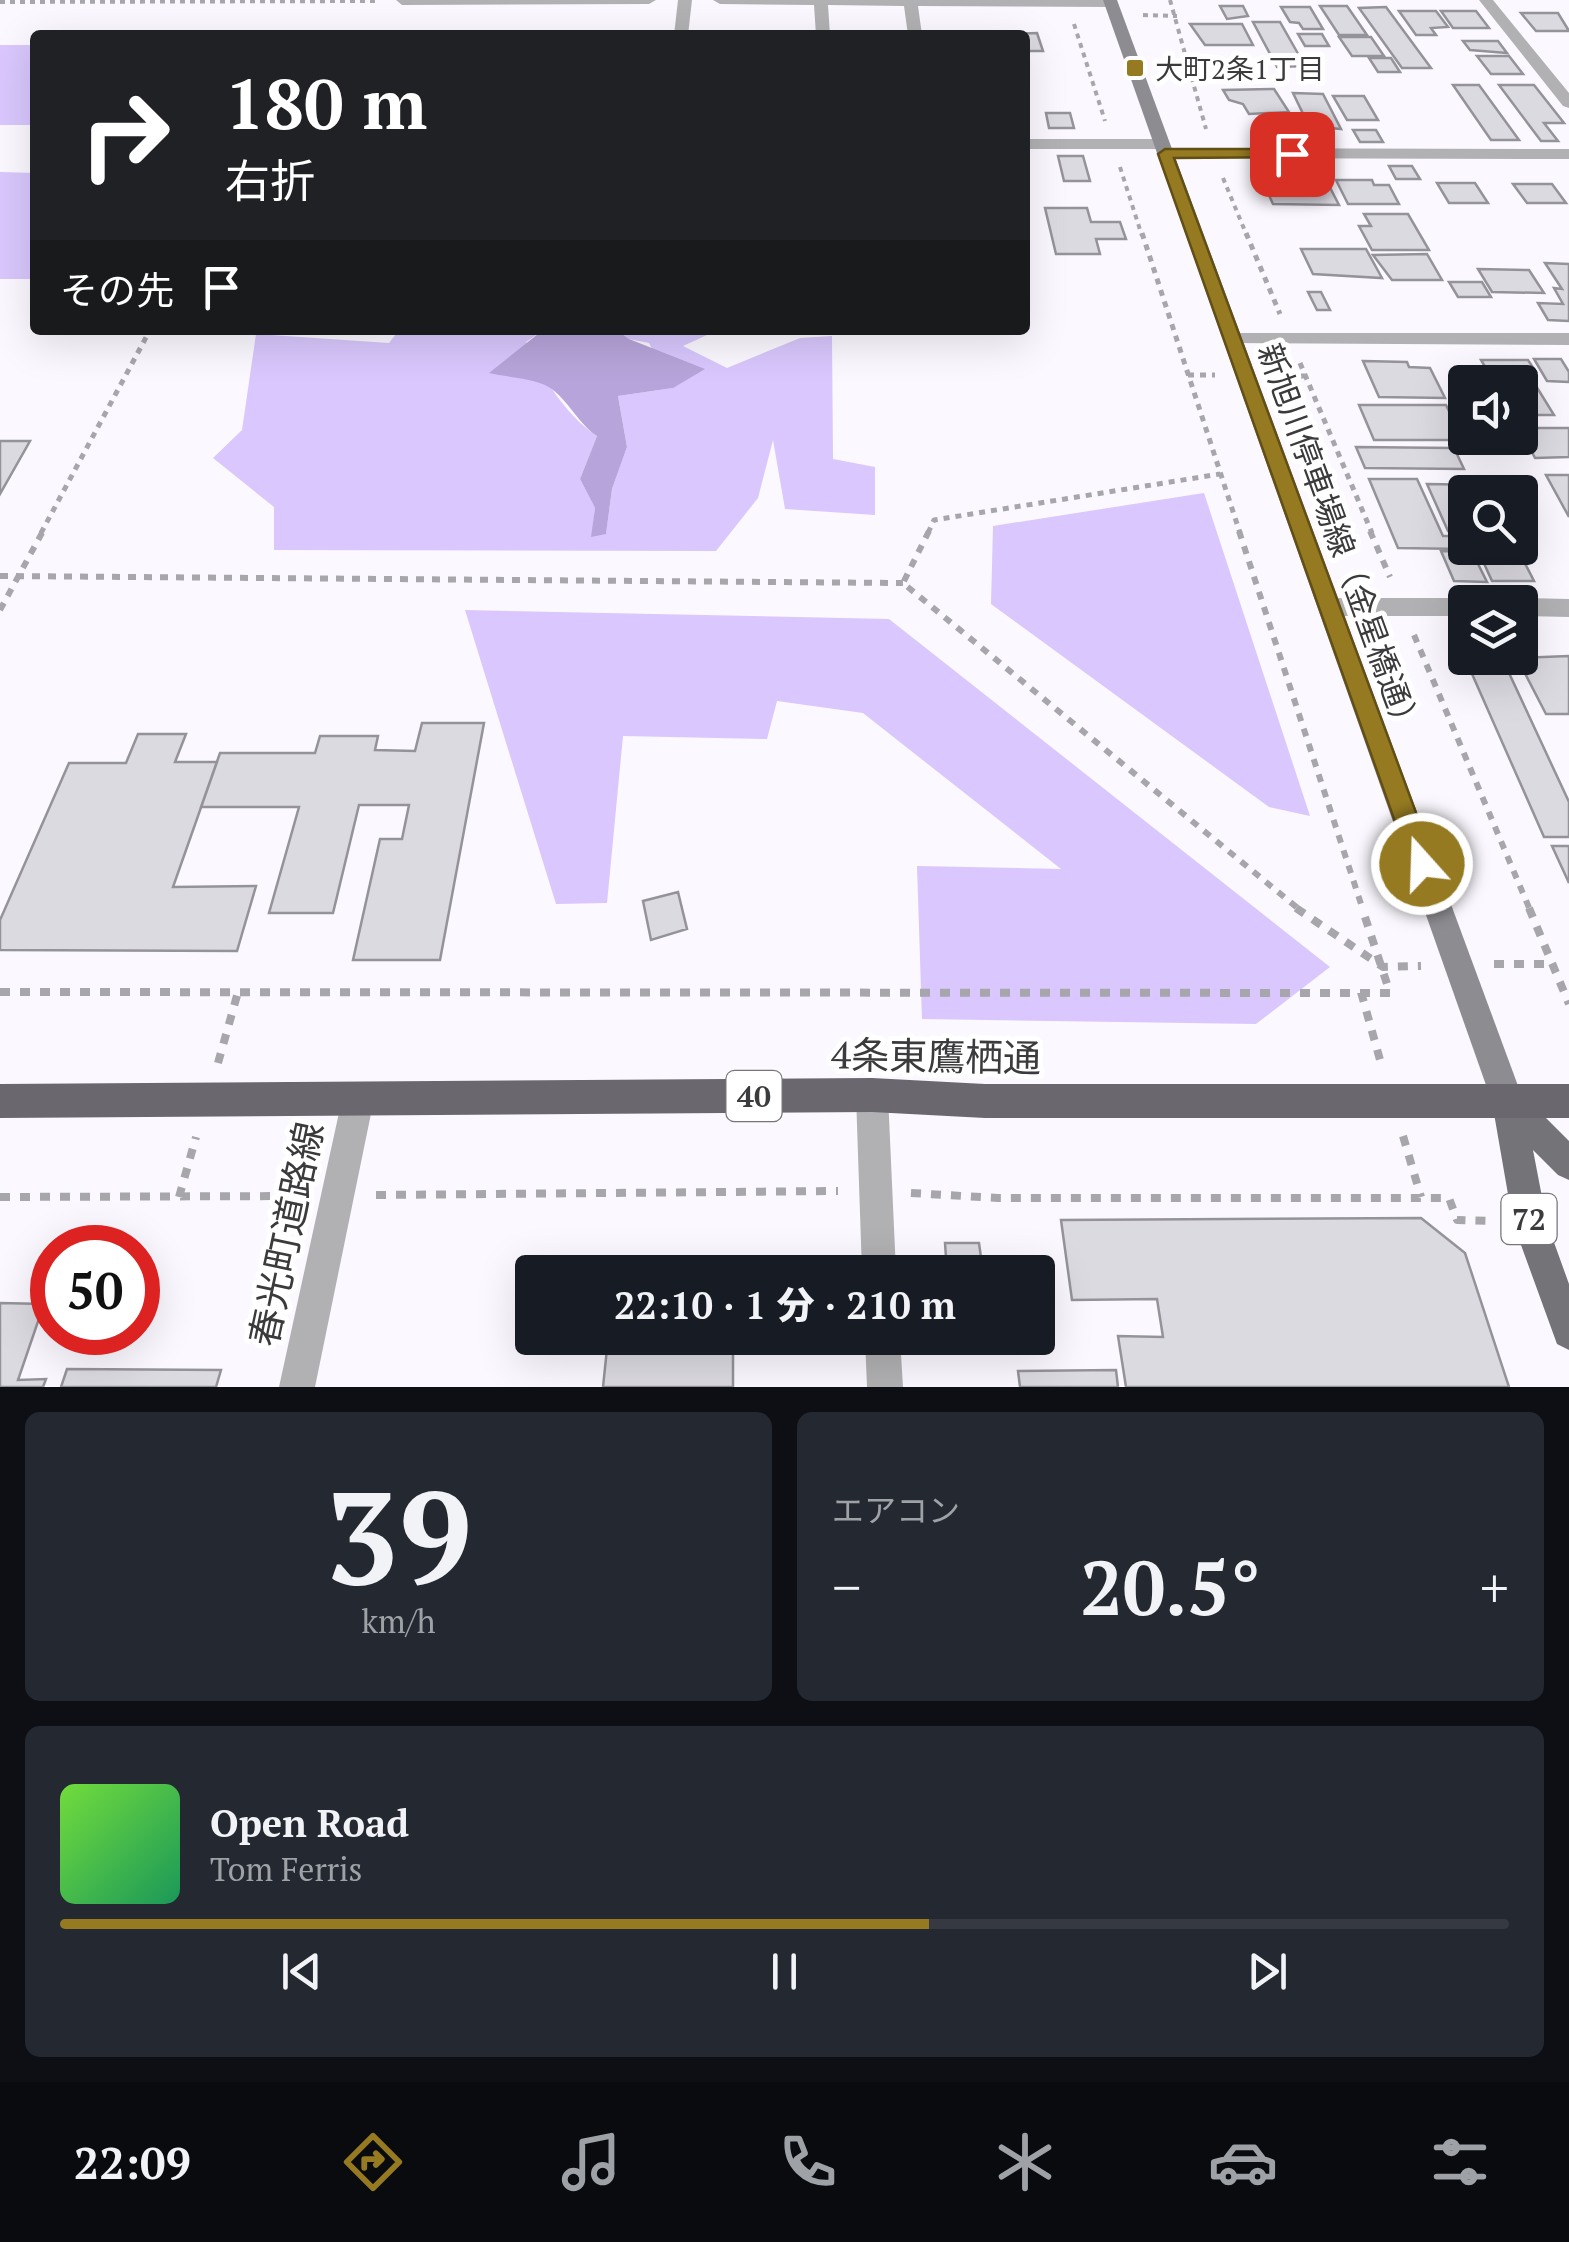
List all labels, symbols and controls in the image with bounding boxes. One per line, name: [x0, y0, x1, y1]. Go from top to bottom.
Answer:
place label: 大町2条1丁目: [1155, 50, 1325, 87]
text: 180 m: [225, 56, 427, 149]
marker: 大町2条1丁目: [1124, 57, 1146, 79]
icon: right: [60, 70, 190, 200]
pin: [1250, 112, 1335, 197]
icon: arrive: [1265, 127, 1320, 182]
text: 右折: [225, 150, 315, 210]
icon: arrive: [194, 260, 249, 315]
text: その先: [60, 265, 174, 315]
street label: 新旭川停車場線（金星橋通）: [1249, 337, 1431, 743]
map controls: [1448, 365, 1538, 675]
button: sound: [1448, 365, 1538, 455]
button: search: [1448, 475, 1538, 565]
button: layers: [1448, 585, 1538, 675]
position arrow: [1370, 812, 1474, 916]
street label: 4条東鷹栖通: [830, 1029, 1042, 1083]
road number: 40: [726, 1071, 782, 1121]
street label: 春光町道路線: [238, 1117, 334, 1351]
road number: 72: [1502, 1194, 1556, 1244]
speed limit sign: 50: [30, 1225, 160, 1355]
text: 22:10 · 1 分 · 210 m: [614, 1280, 956, 1330]
text: 39: [325, 1449, 472, 1621]
text: エアコン: [832, 1489, 960, 1531]
text: 20.5°: [1080, 1537, 1261, 1636]
text: −: [832, 1550, 861, 1623]
text: +: [1480, 1550, 1509, 1623]
text: km/h: [362, 1600, 435, 1642]
text: Open Road: [210, 1798, 409, 1848]
text: Tom Ferris: [210, 1848, 362, 1890]
icon: previous: [274, 1944, 329, 1999]
icon: pause: [757, 1944, 812, 1999]
icon: next: [1240, 1944, 1295, 1999]
icon: directions: [338, 2127, 408, 2197]
icon: music: [556, 2127, 626, 2197]
icon: phone: [773, 2127, 843, 2197]
icon: climate: [990, 2127, 1060, 2197]
icon: car: [1208, 2127, 1278, 2197]
icon: filters: [1425, 2127, 1495, 2197]
text: 22:09: [74, 2132, 191, 2192]

